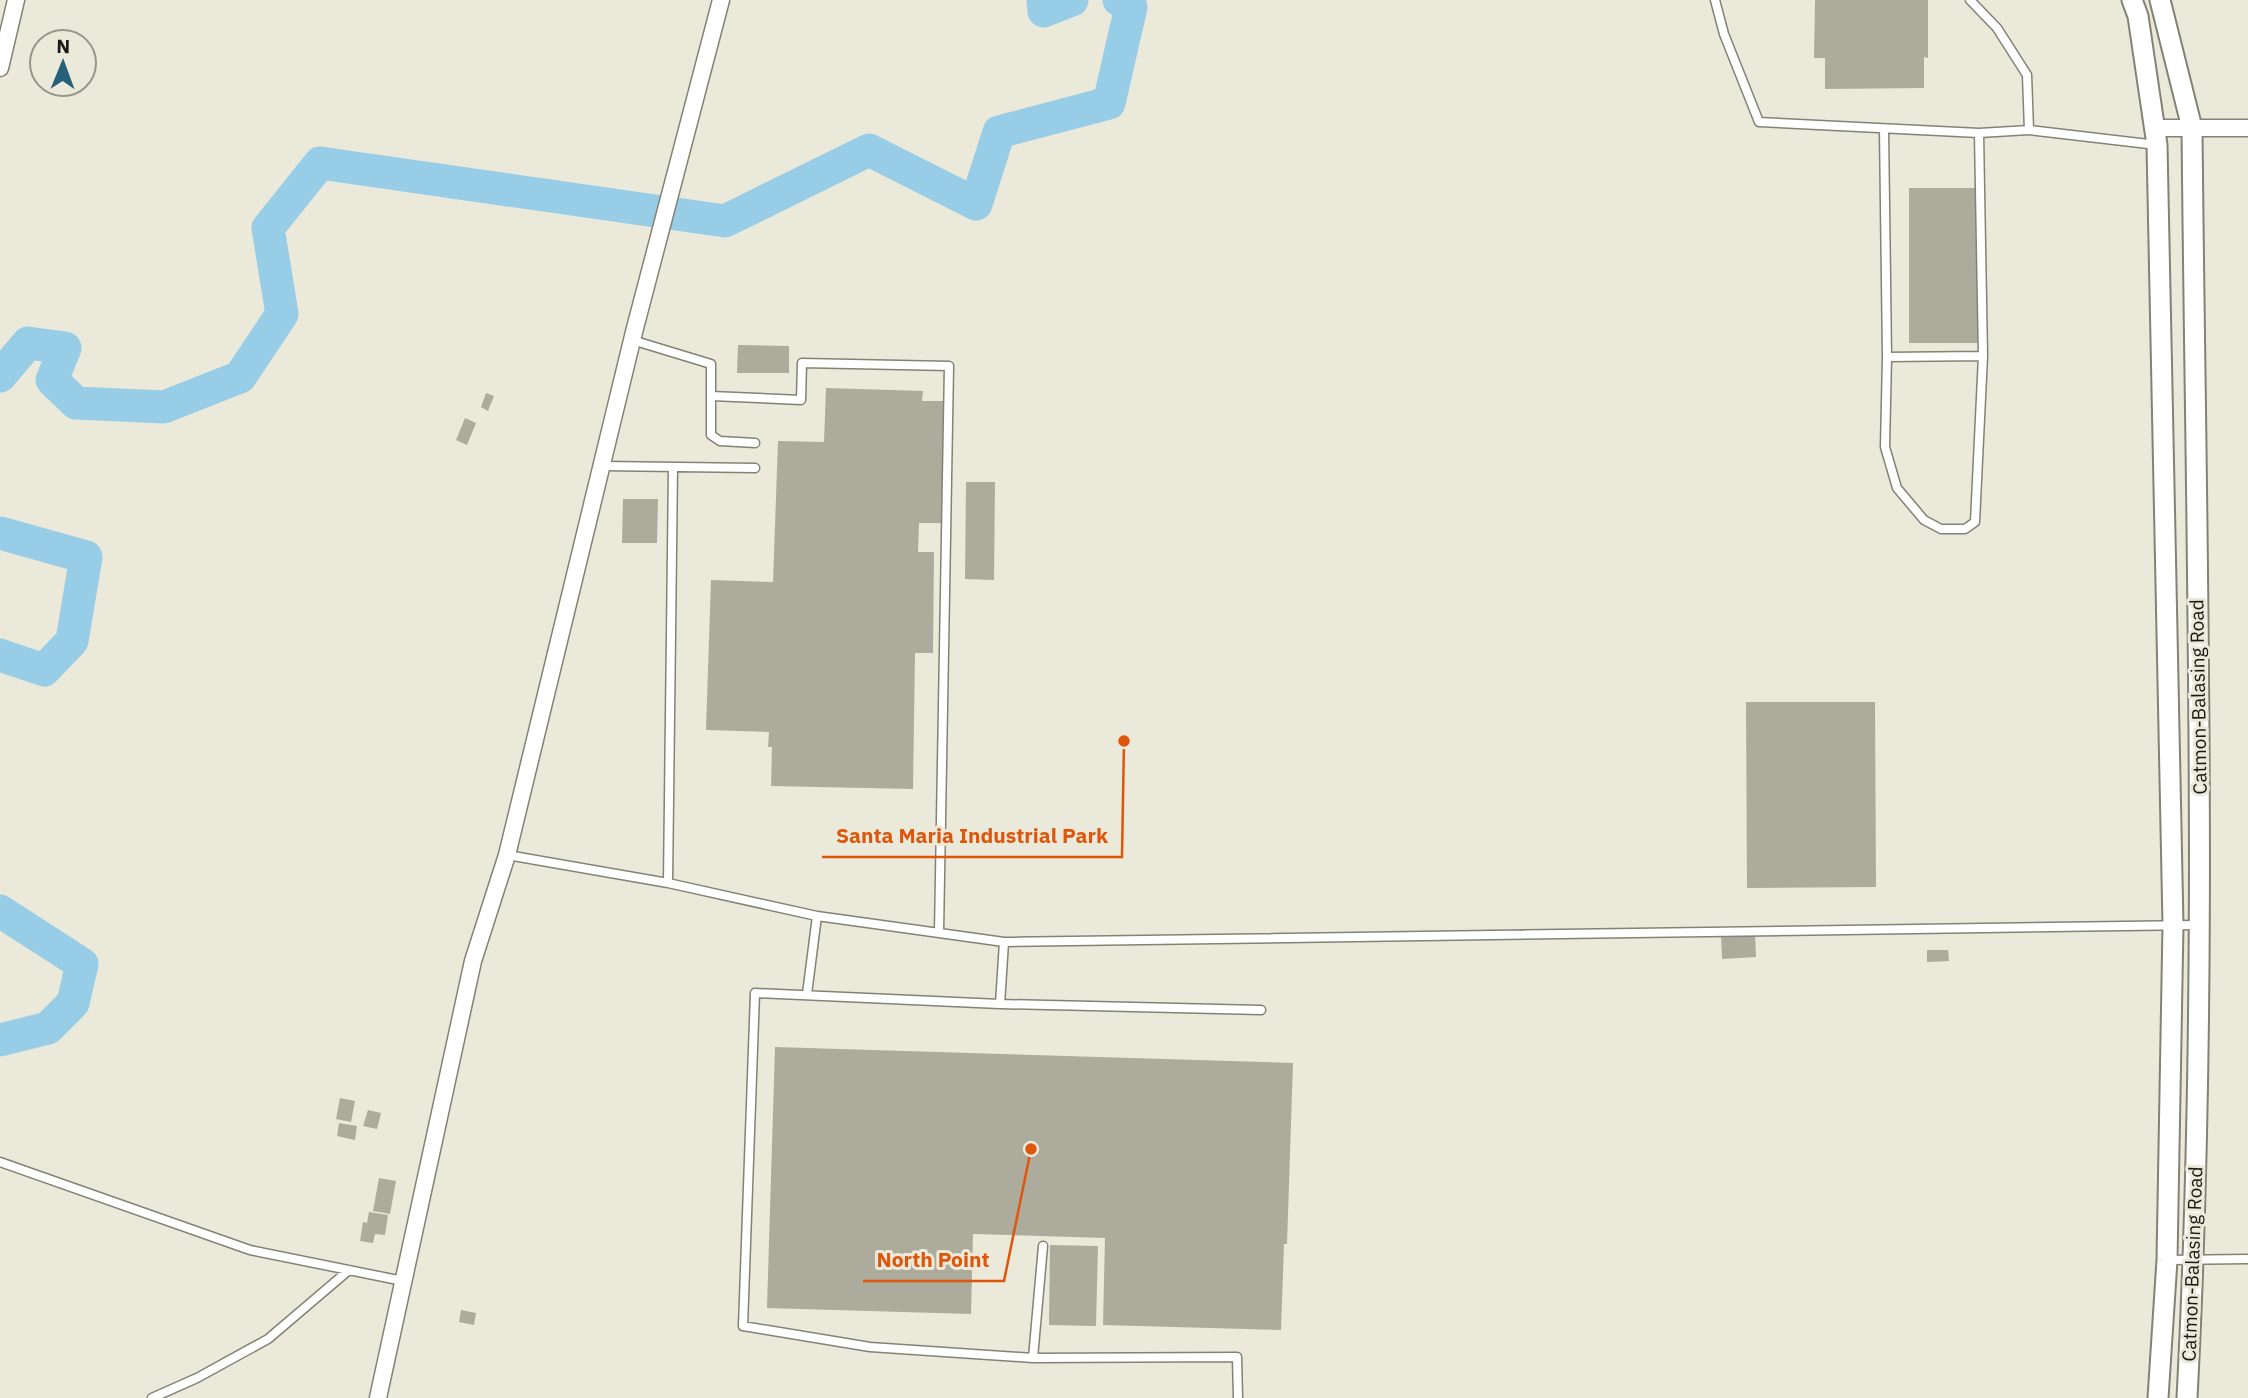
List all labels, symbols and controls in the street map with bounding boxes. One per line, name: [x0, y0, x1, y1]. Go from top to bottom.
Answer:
north arrow: [28, 28, 98, 98]
text: N: [56, 34, 70, 58]
street label: Catmon-Balasing Road: [2184, 599, 2212, 795]
callout: Santa Maria Industrial Park: [822, 815, 1122, 857]
text: Santa Maria Industrial Park: [836, 821, 1109, 849]
street label: Catmon-Balasing Road: [2177, 1166, 2207, 1362]
callout: North Point: [863, 1239, 1004, 1281]
text: North Point: [877, 1245, 989, 1273]

